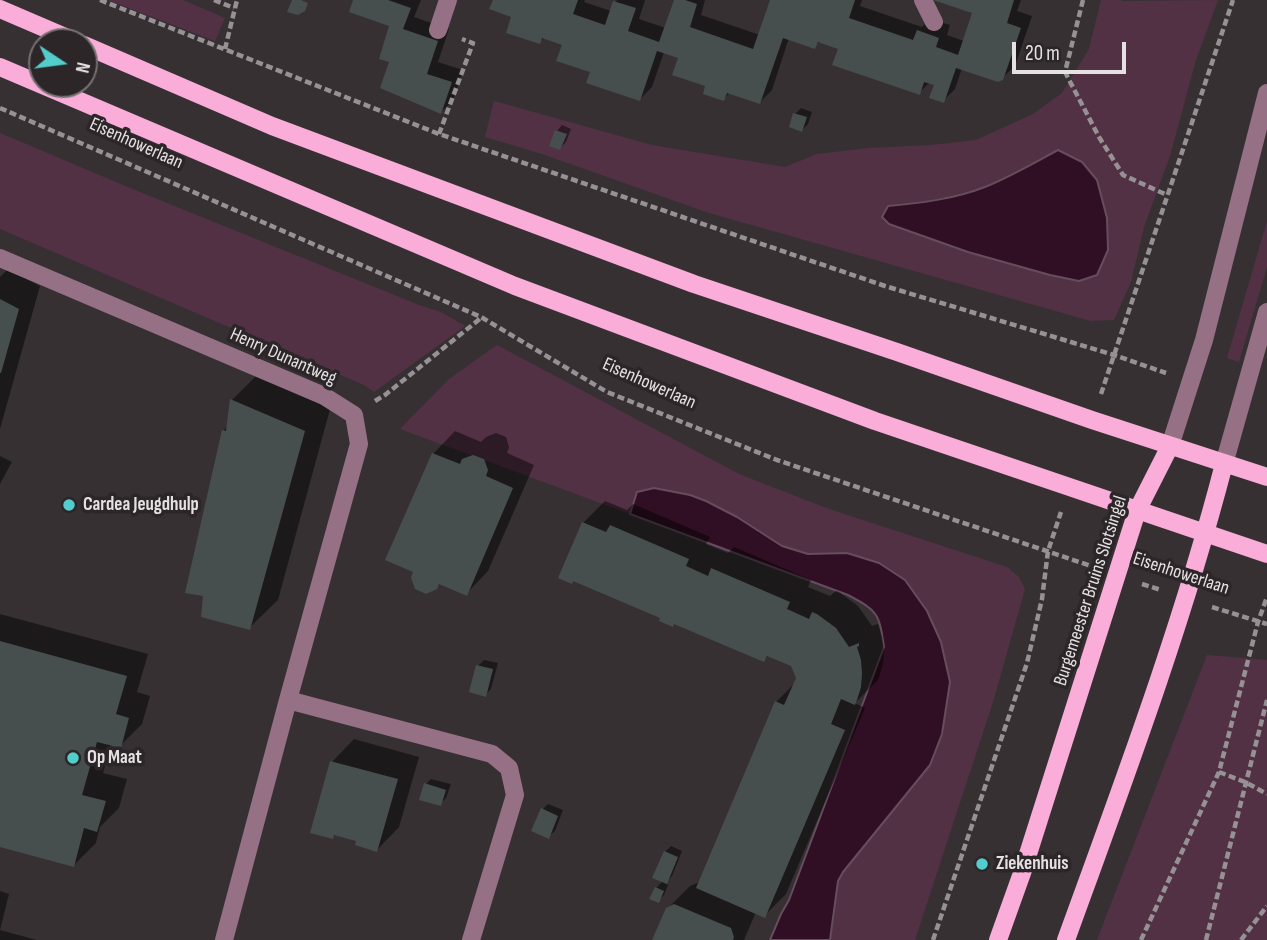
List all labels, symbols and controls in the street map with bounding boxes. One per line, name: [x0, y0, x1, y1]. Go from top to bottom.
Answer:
north arrow: [28, 28, 98, 98]
scale bar: [1015, 28, 1129, 72]
text: 20 m: [1025, 41, 1060, 66]
text: N: [70, 60, 94, 75]
street label: Eisenhowerlaan: [86, 113, 186, 175]
street label: Henry Dunantweg: [226, 323, 340, 391]
street label: Eisenhowerlaan: [599, 353, 699, 415]
street label: Burgemeester Bruins Slotsingel: [1050, 493, 1132, 689]
place label: Cardea Jeugdhulp: [83, 494, 199, 516]
marker: Cardea Jeugdhulp: [61, 497, 77, 513]
street label: Eisenhowerlaan: [1130, 548, 1232, 600]
place label: Op Maat: [87, 747, 142, 769]
marker: Op Maat: [65, 750, 81, 766]
place label: Ziekenhuis: [996, 853, 1069, 875]
marker: Ziekenhuis: [974, 856, 990, 872]

